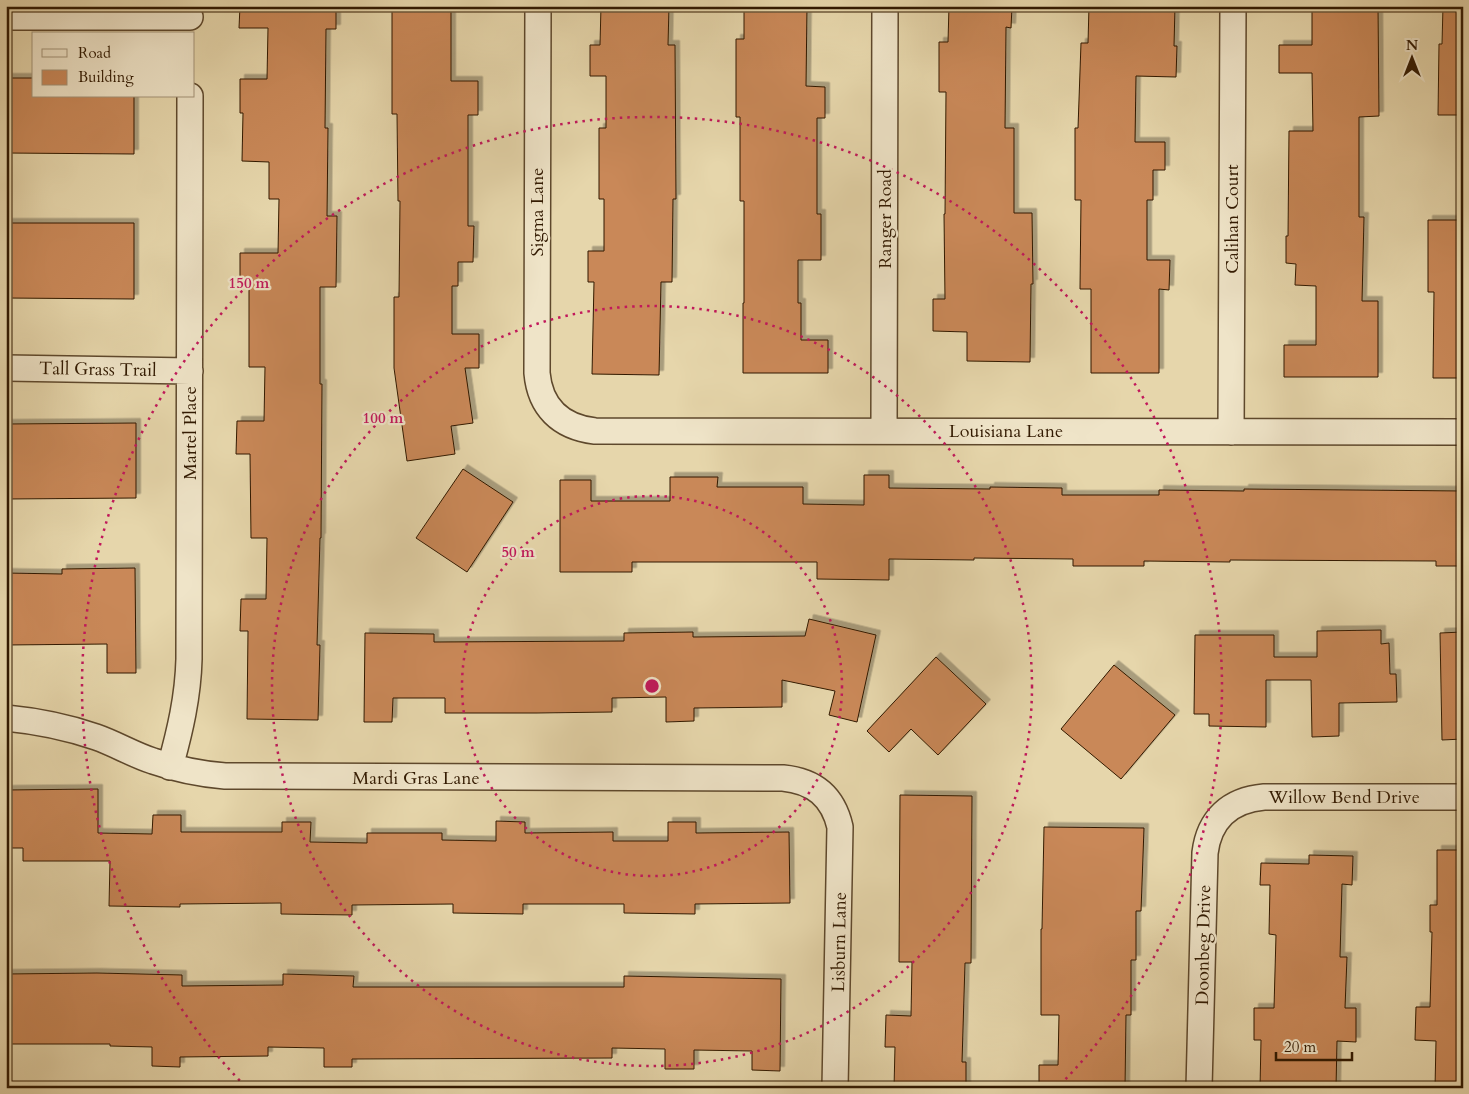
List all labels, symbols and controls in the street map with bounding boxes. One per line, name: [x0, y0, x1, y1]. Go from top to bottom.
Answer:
legend: [32, 32, 195, 98]
north arrow: [1386, 32, 1436, 82]
text: N: [1406, 36, 1418, 55]
text: Road: [78, 43, 111, 63]
text: Building: [78, 67, 134, 87]
street label: Calihan Court: [1220, 164, 1245, 274]
street label: Sigma Lane: [525, 167, 550, 257]
street label: Ranger Road: [873, 169, 898, 269]
text: 150 m: [229, 273, 270, 293]
street label: Tall Grass Trail: [39, 356, 157, 383]
street label: Martel Place: [178, 386, 203, 480]
text: 100 m: [363, 408, 404, 428]
street label: Louisiana Lane: [949, 419, 1063, 444]
text: 50 m: [501, 542, 535, 562]
centre of rings: [643, 677, 661, 695]
street label: Mardi Gras Lane: [352, 766, 480, 791]
street label: Willow Bend Drive: [1267, 785, 1420, 810]
street label: Doonbeg Drive: [1190, 884, 1217, 1006]
street label: Lisburn Lane: [826, 892, 853, 992]
scale bar: [1276, 1029, 1353, 1061]
text: 20 m: [1284, 1037, 1316, 1057]

